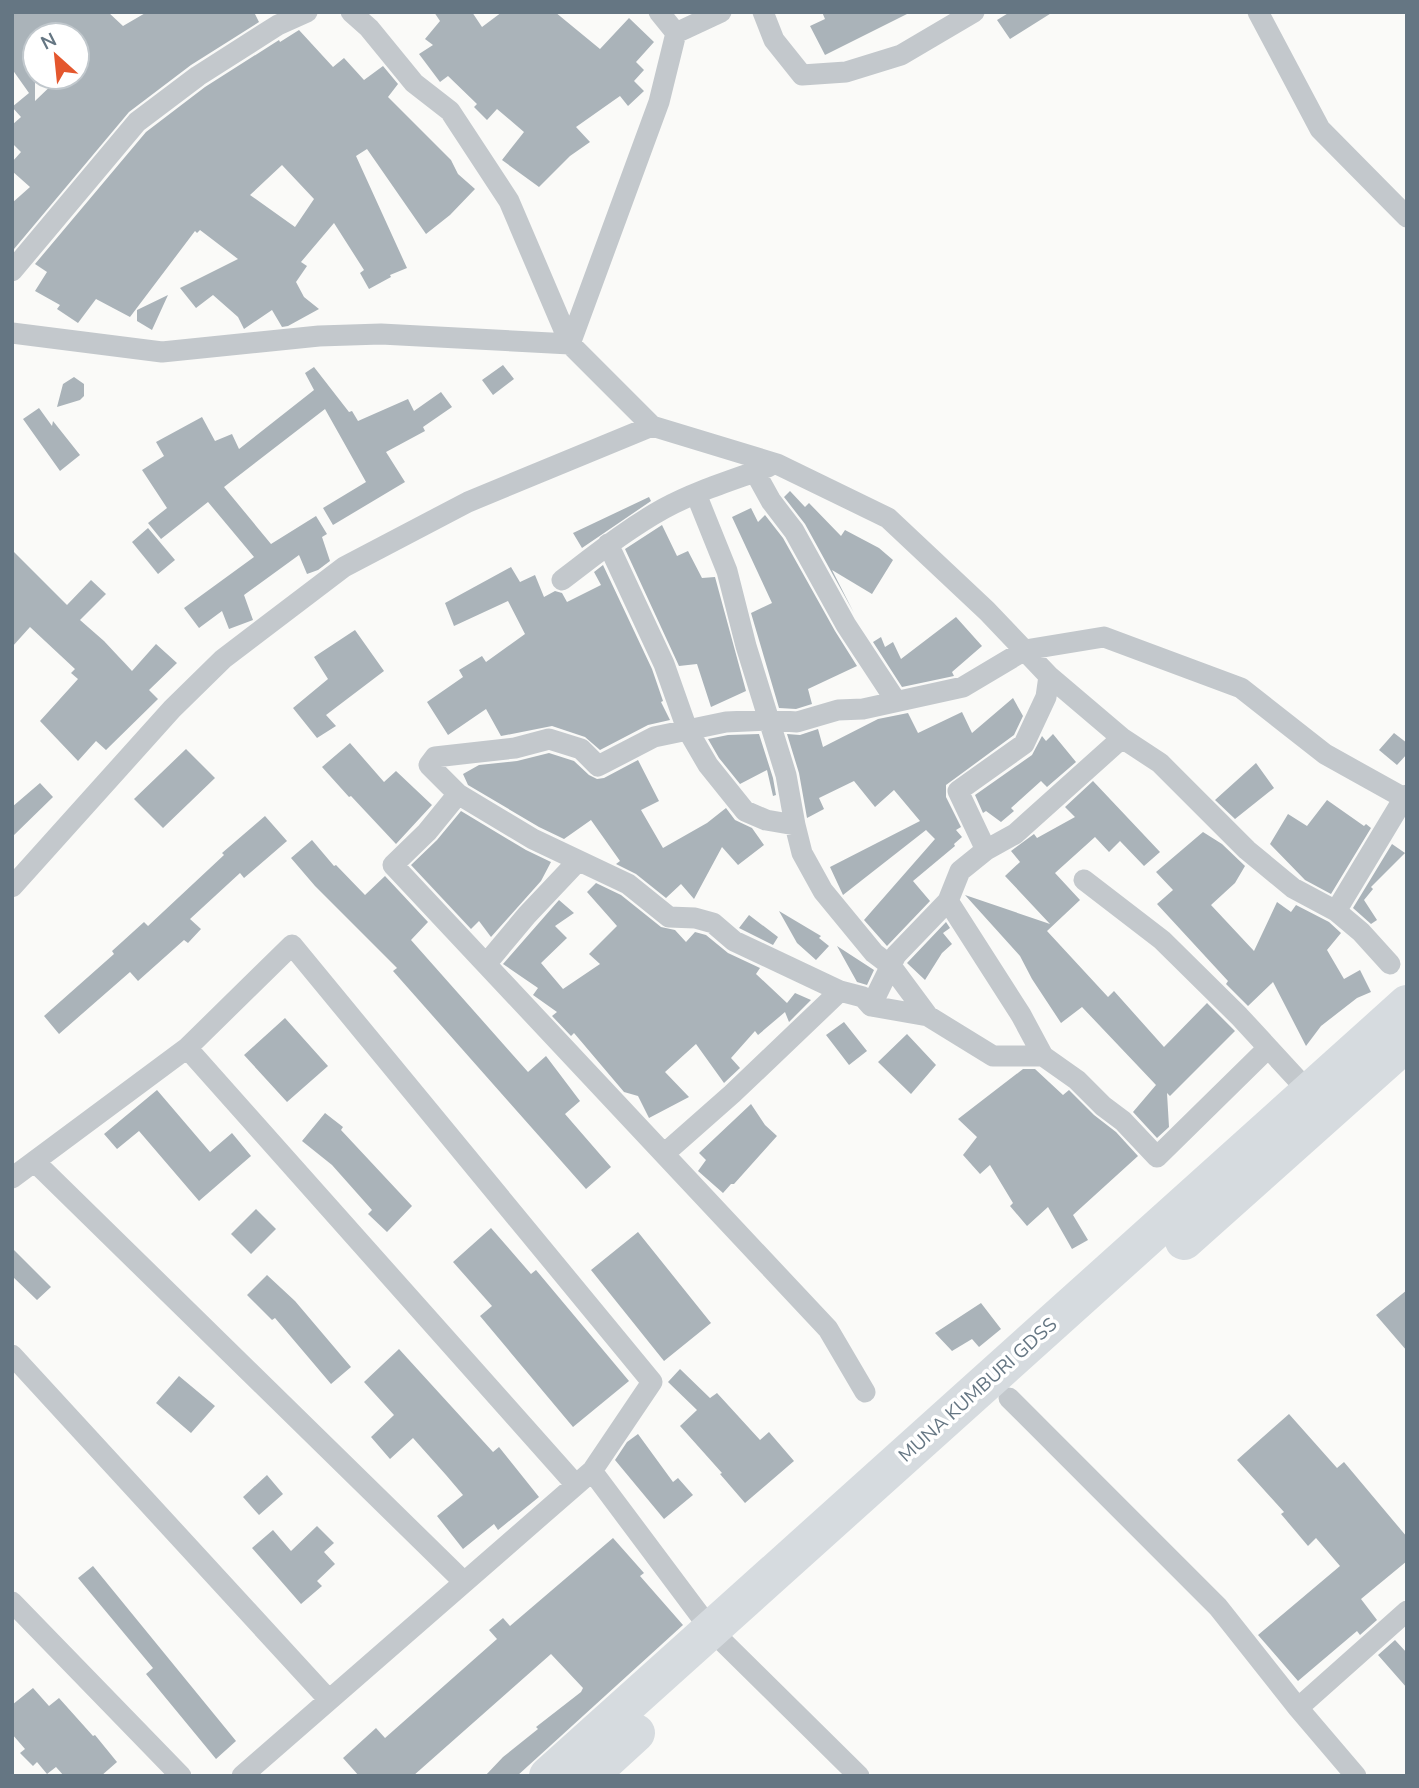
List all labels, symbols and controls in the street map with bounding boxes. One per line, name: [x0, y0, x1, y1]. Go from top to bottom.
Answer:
north arrow: [21, 21, 91, 91]
text: N: [36, 27, 61, 57]
street label: MUNA KUMBURI GDSS: [893, 1312, 1063, 1468]

